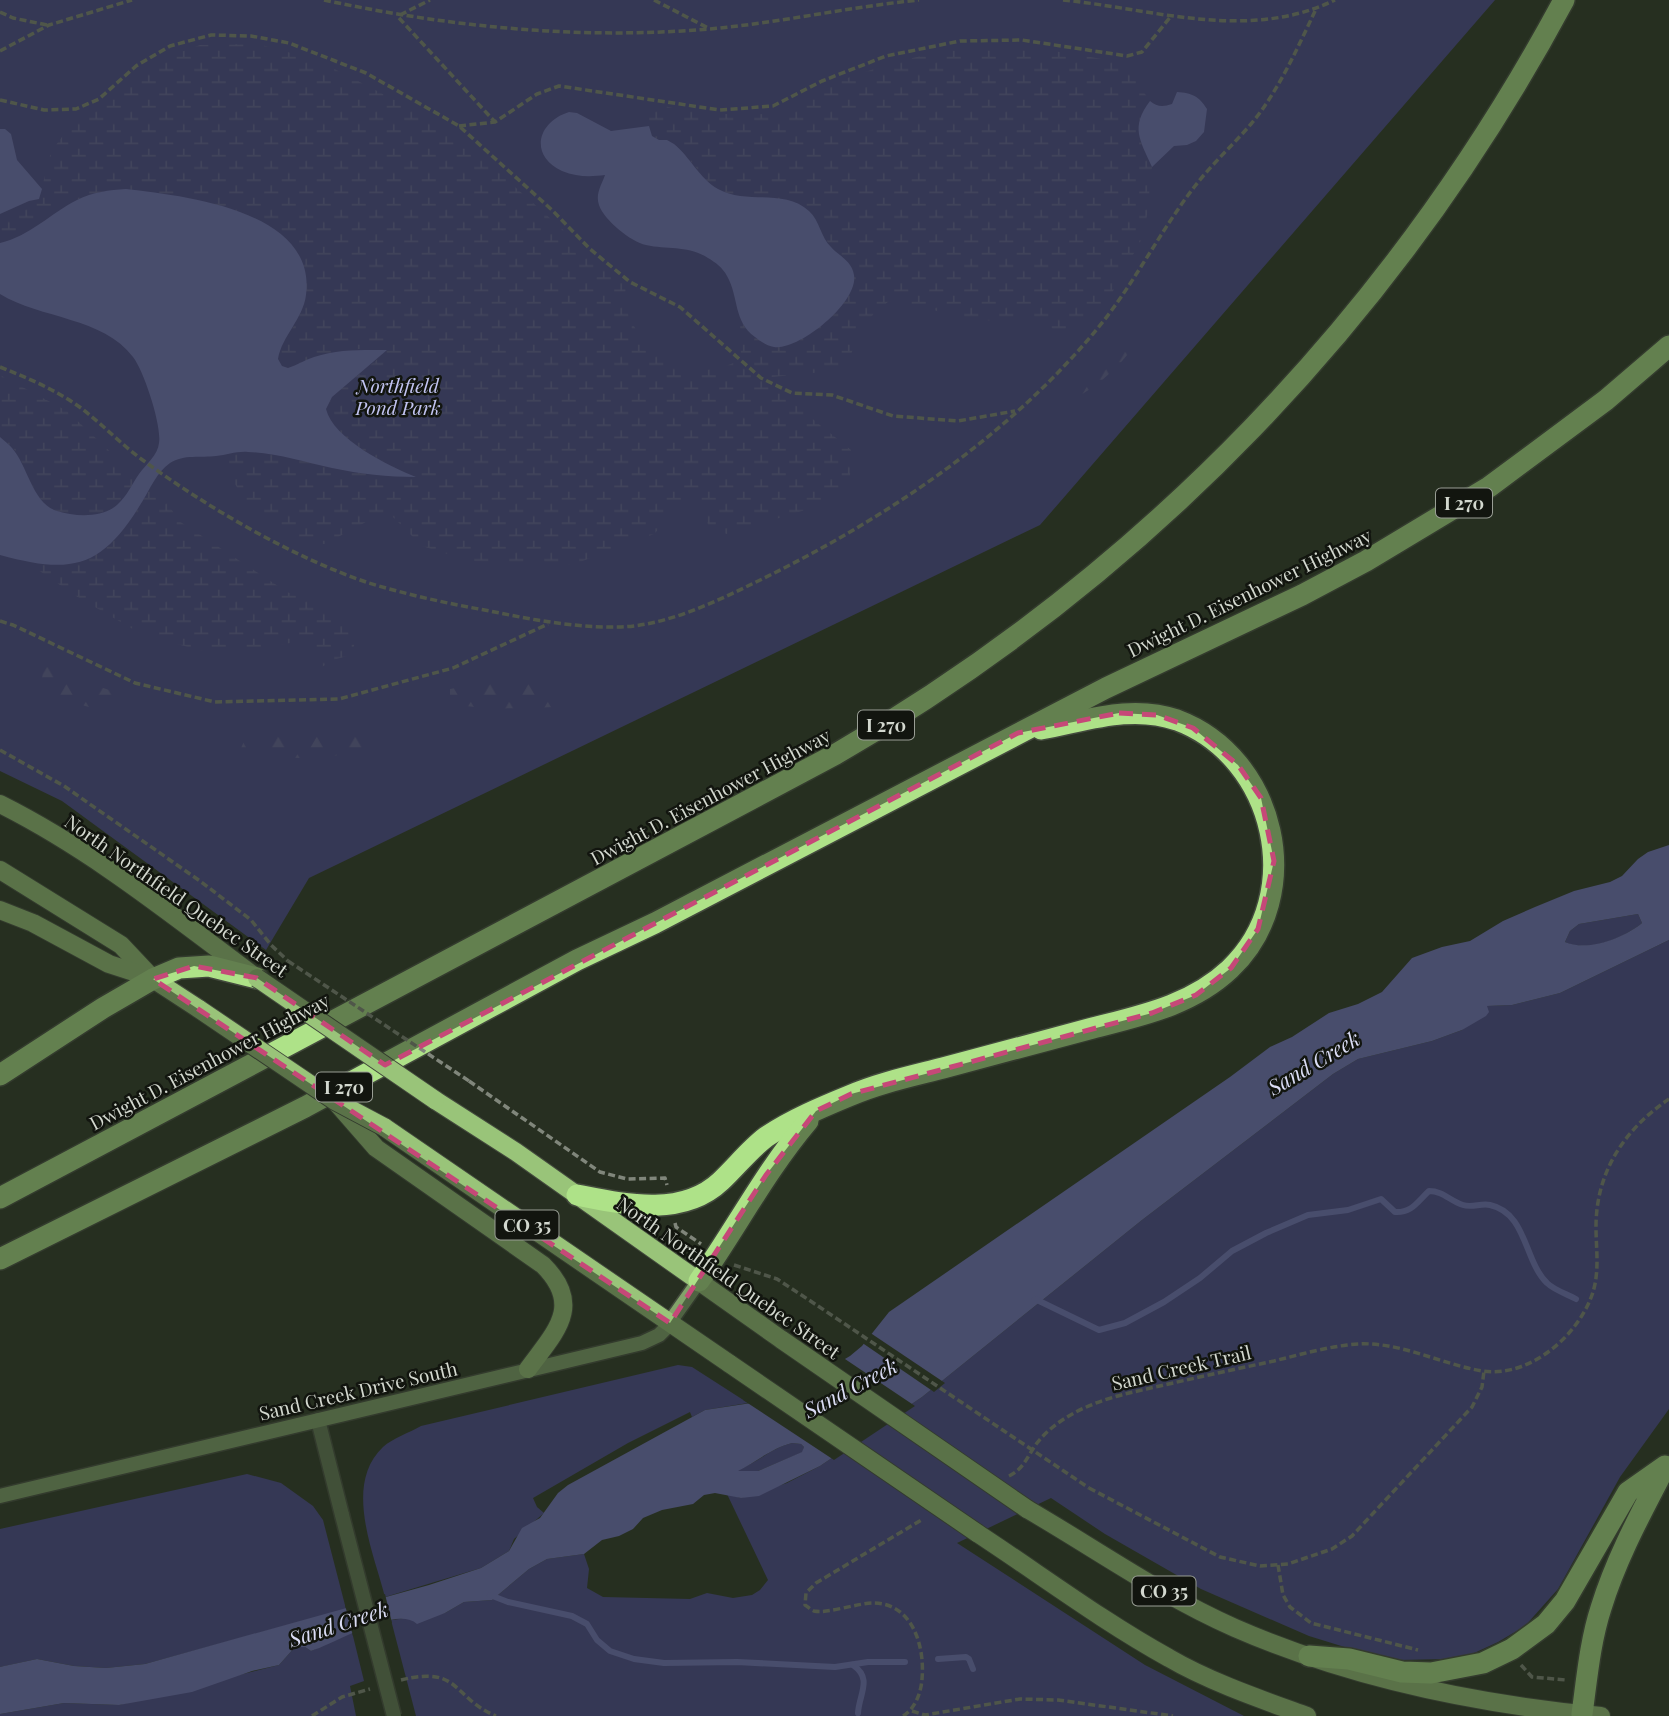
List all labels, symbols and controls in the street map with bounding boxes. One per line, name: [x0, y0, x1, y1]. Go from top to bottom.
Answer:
park label: Northfield Pond Park: [354, 372, 441, 420]
road number: I 270: [1436, 489, 1492, 518]
street label: Dwight D. Eisenhower Highway: [1123, 521, 1376, 663]
road number: I 270: [858, 710, 914, 740]
street label: Dwight D. Eisenhower Highway: [585, 721, 835, 870]
street label: North Northfield Quebec Street: [60, 808, 294, 982]
street label: Dwight D. Eisenhower Highway: [84, 986, 334, 1135]
water label: Sand Creek: [1261, 1023, 1364, 1101]
road number: I 270: [316, 1072, 372, 1102]
street label: North Northfield Quebec Street: [612, 1190, 846, 1364]
road number: CO 35: [496, 1210, 558, 1240]
street label: Sand Creek Trail: [1109, 1338, 1254, 1396]
water label: Sand Creek: [797, 1350, 902, 1424]
street label: Sand Creek Drive South: [256, 1355, 460, 1425]
road number: CO 35: [1132, 1576, 1196, 1606]
water label: Sand Creek: [284, 1594, 391, 1653]

